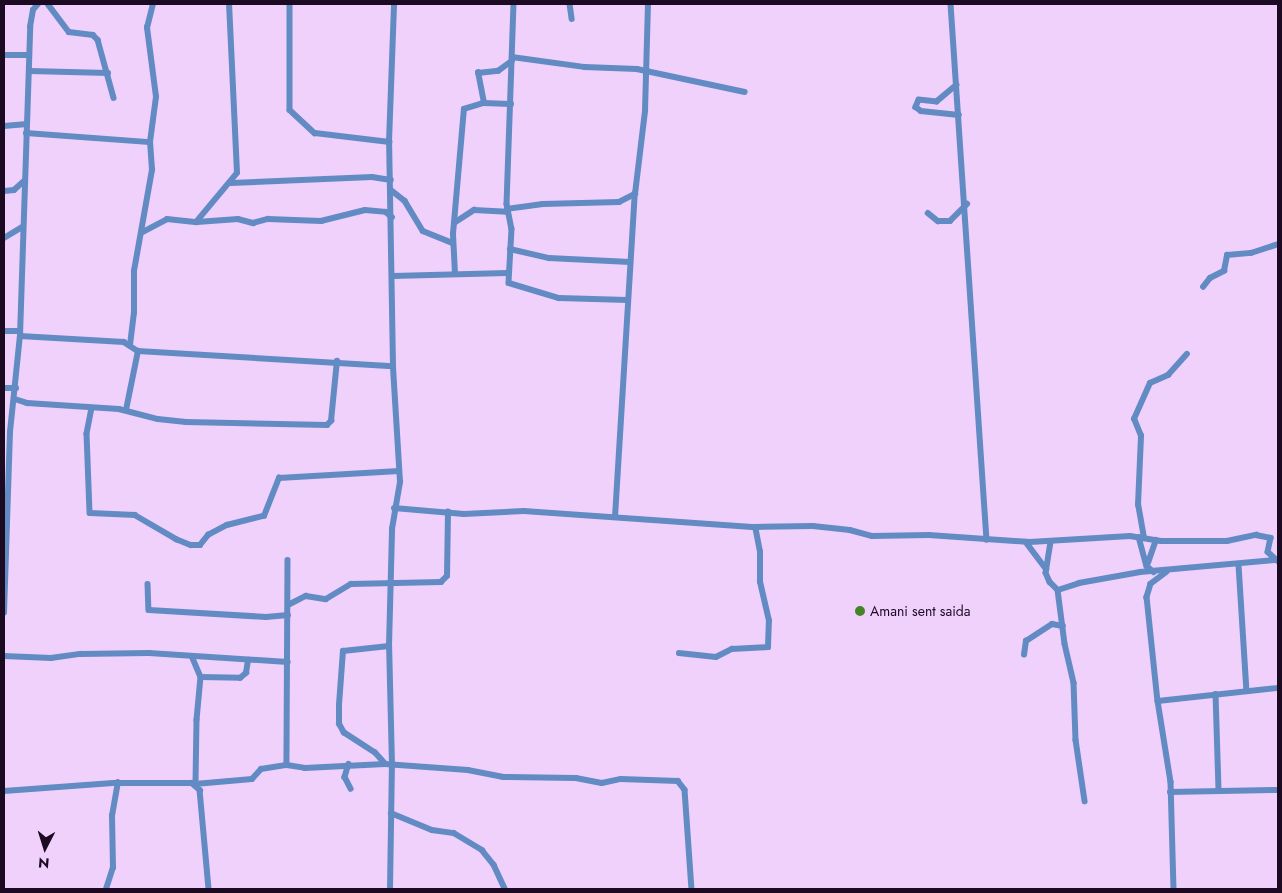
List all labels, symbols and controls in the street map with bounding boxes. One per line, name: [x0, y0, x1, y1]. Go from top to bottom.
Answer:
place label: Amani sent saida: [870, 603, 971, 619]
marker: Amani sent saida: [854, 605, 866, 617]
north arrow: [20, 823, 70, 873]
text: N: [37, 852, 50, 873]

